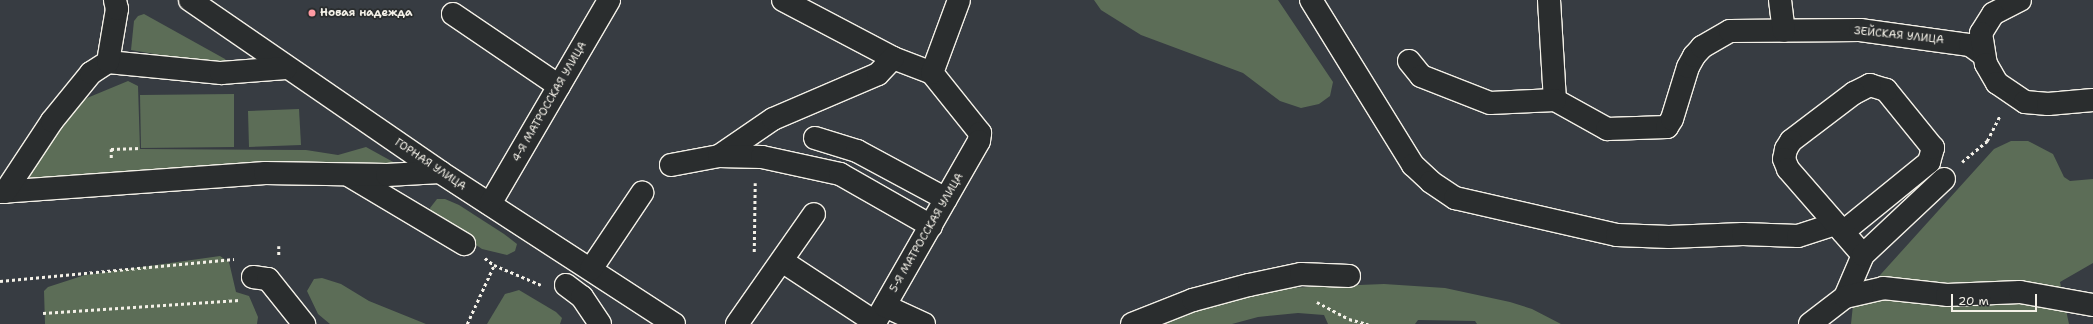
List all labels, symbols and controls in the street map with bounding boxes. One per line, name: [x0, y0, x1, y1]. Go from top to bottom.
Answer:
place label: Новая надежда: [320, 6, 413, 20]
marker: Новая надежда: [307, 8, 317, 18]
street label: ЗЕЙСКАЯ УЛИЦА: [1853, 25, 1945, 47]
street label: 4-Я МАТРОССКАЯ УЛИЦА: [510, 40, 590, 164]
street label: ГОРНАЯ УЛИЦА: [392, 136, 468, 194]
street label: 5-Я МАТРОССКАЯ УЛИЦА: [887, 171, 967, 295]
scale bar: [1953, 286, 2039, 312]
text: 20 m: [1958, 293, 1989, 309]

